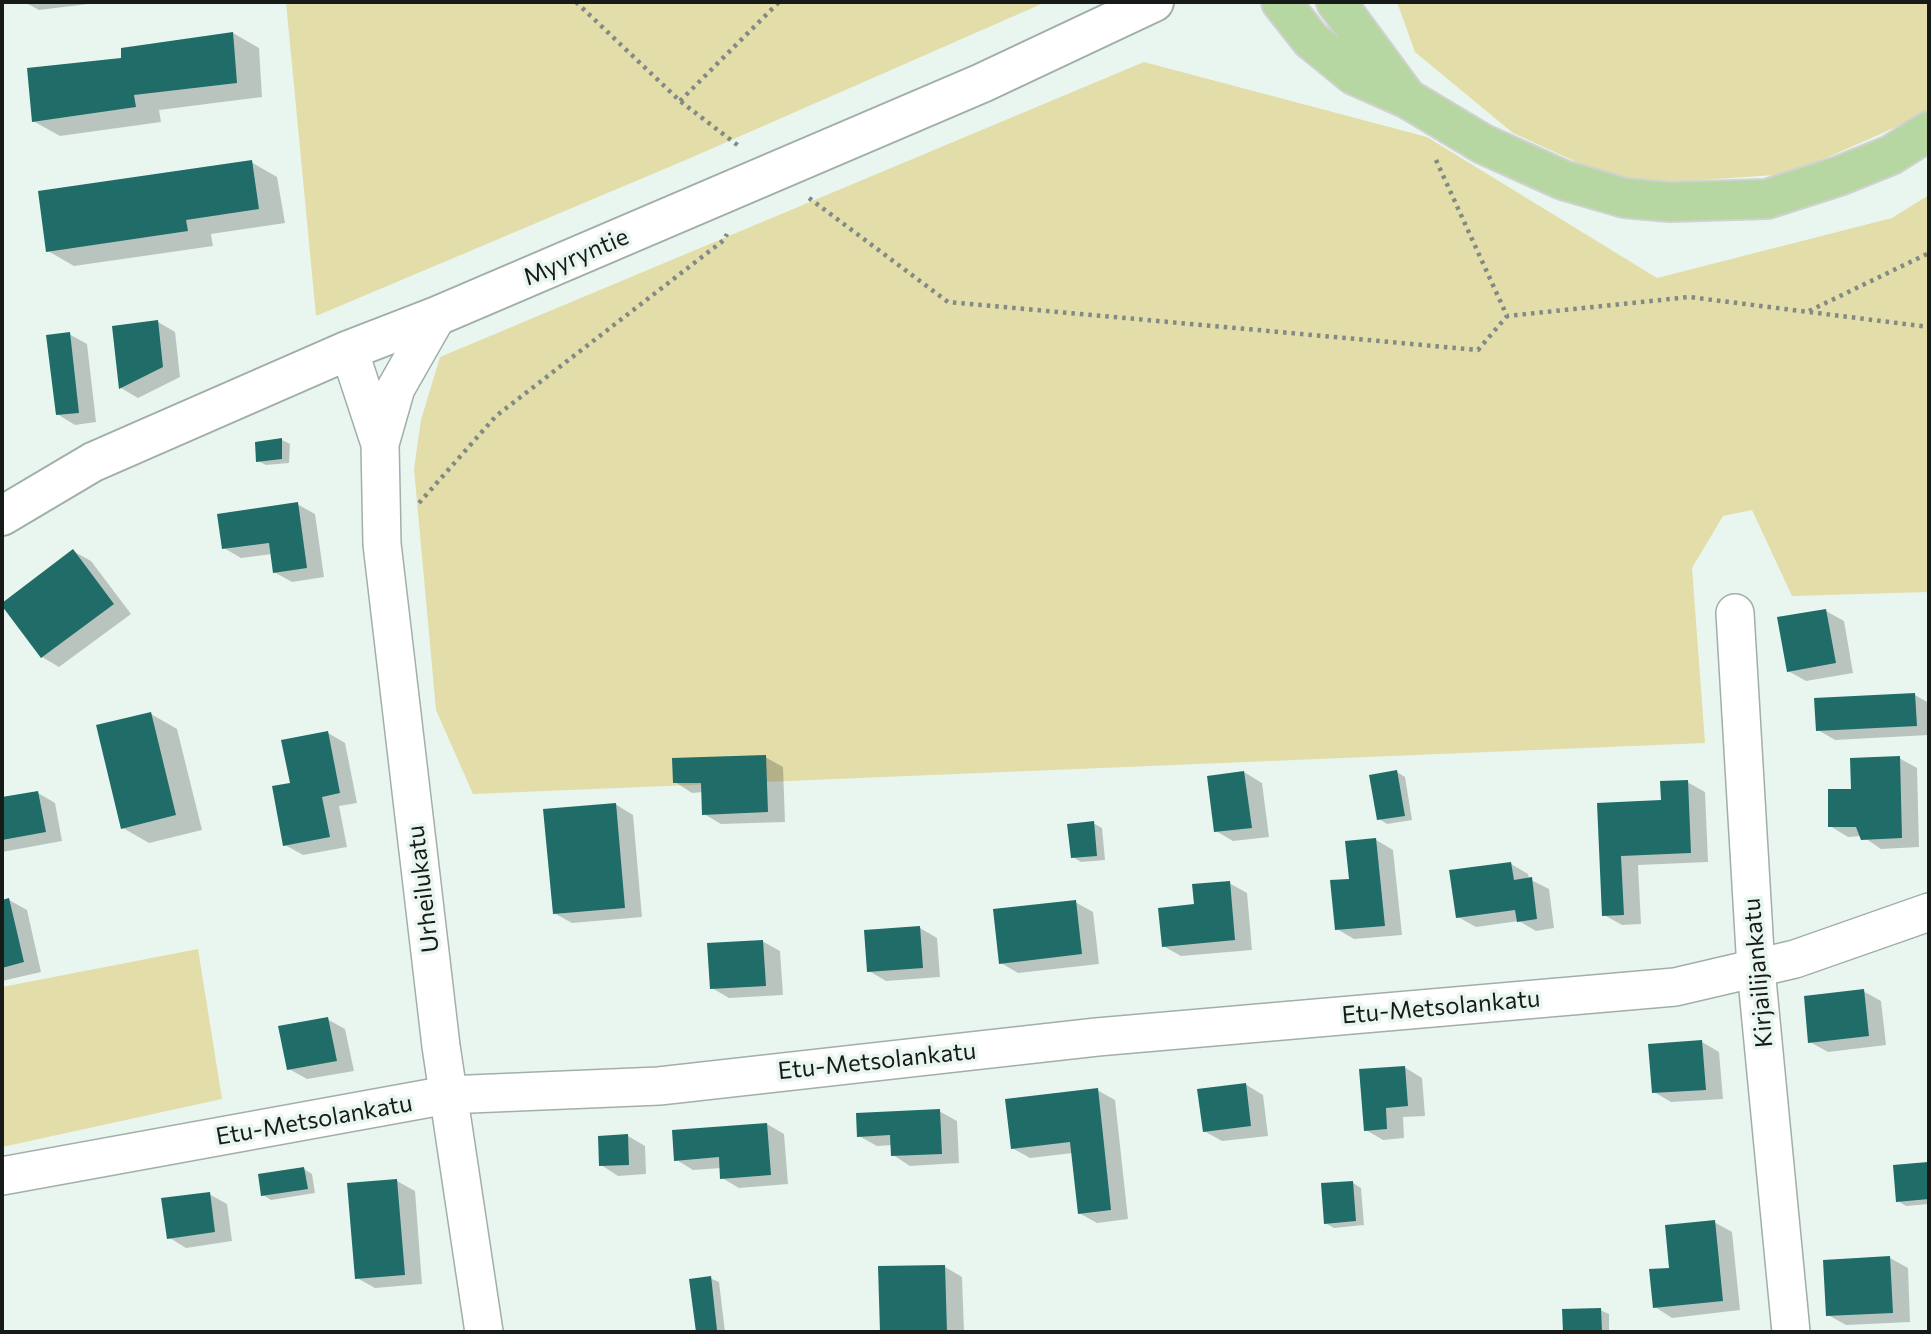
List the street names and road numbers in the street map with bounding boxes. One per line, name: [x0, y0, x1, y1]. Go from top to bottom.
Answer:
street label: Myyryntie: [519, 222, 633, 292]
street label: Urheilukatu: [401, 824, 445, 954]
street label: Kirjailijankatu: [1737, 897, 1779, 1049]
street label: Etu-Metsolankatu: [1341, 984, 1541, 1030]
street label: Etu-Metsolankatu: [777, 1036, 977, 1086]
street label: Etu-Metsolankatu: [213, 1089, 415, 1151]

